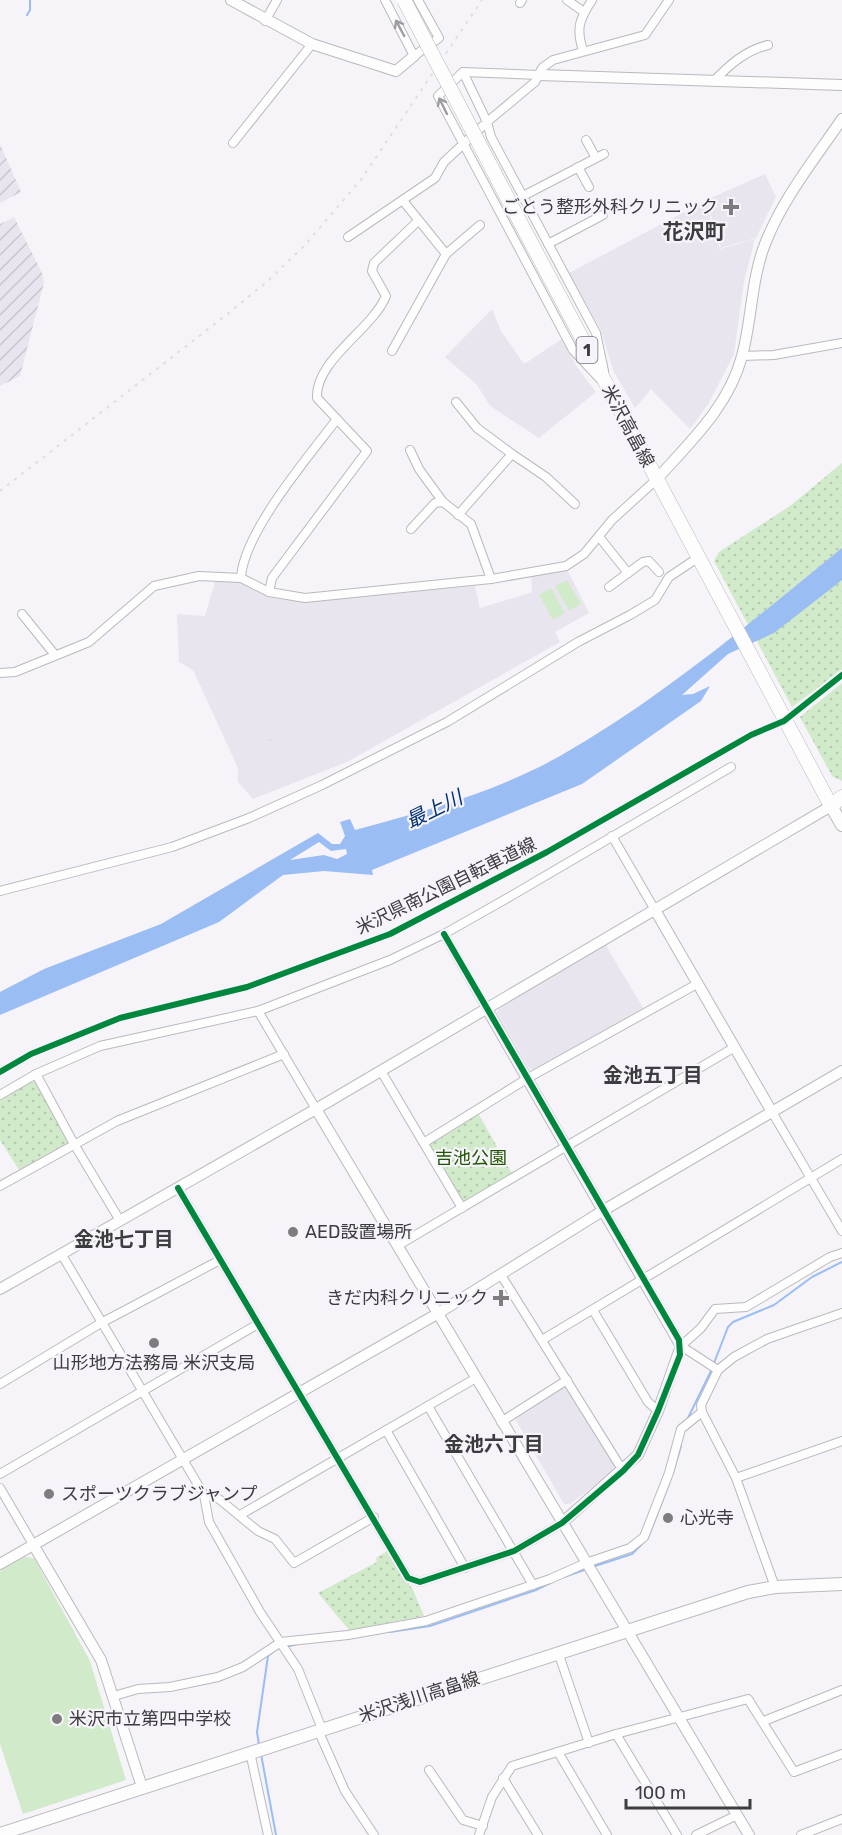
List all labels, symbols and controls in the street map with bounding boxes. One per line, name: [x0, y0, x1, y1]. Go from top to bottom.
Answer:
one-way arrow: [393, 20, 405, 38]
one-way arrow: [436, 97, 448, 115]
place label: ごとう整形外科クリニック: [502, 196, 718, 218]
marker: ごとう整形外科クリニック: [722, 198, 740, 216]
district label: 花沢町: [663, 219, 726, 244]
road number: 1: [576, 337, 598, 363]
street label: 米沢高畠線: [597, 381, 659, 471]
water label: 最上川: [402, 784, 468, 833]
street label: 米沢県南公園自転車道線: [352, 833, 540, 939]
district label: 金池五丁目: [603, 1063, 703, 1087]
park label: 吉池公園: [435, 1147, 507, 1169]
place label: AED設置場所: [305, 1221, 412, 1243]
marker: AED設置場所: [286, 1225, 300, 1239]
district label: 金池七丁目: [74, 1227, 174, 1251]
place label: きだ内科クリニック: [326, 1287, 488, 1309]
marker: きだ内科クリニック: [492, 1289, 510, 1307]
marker: 山形地方法務局 米沢支局: [147, 1336, 161, 1350]
place label: 山形地方法務局 米沢支局: [53, 1352, 255, 1374]
district label: 金池六丁目: [444, 1432, 544, 1456]
place label: スポーツクラブジャンプ: [61, 1483, 257, 1505]
marker: スポーツクラブジャンプ: [42, 1487, 56, 1501]
place label: 心光寺: [680, 1507, 734, 1529]
marker: 心光寺: [661, 1511, 675, 1525]
street label: 米沢浅川高畠線: [356, 1667, 482, 1727]
place label: 米沢市立第四中学校: [69, 1708, 231, 1730]
marker: 米沢市立第四中学校: [50, 1712, 64, 1726]
scale bar: [626, 1772, 750, 1810]
text: 100 m: [635, 1782, 686, 1804]

